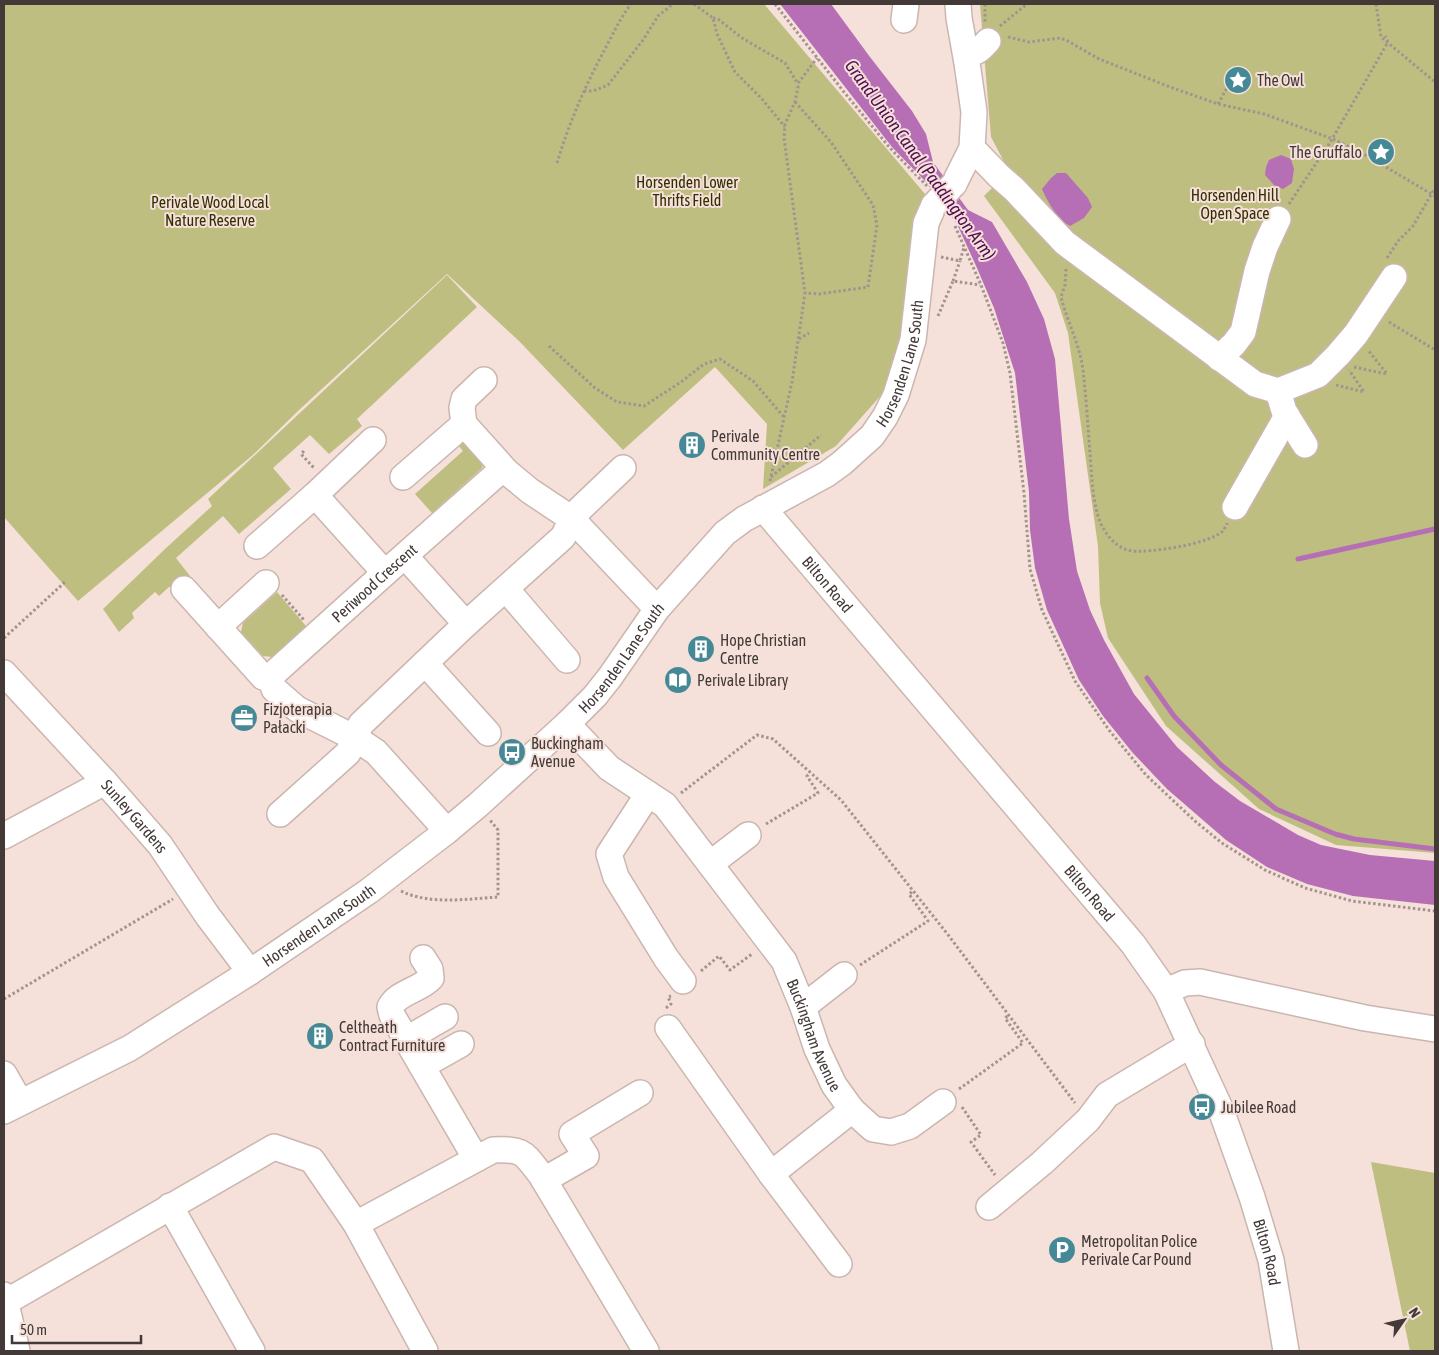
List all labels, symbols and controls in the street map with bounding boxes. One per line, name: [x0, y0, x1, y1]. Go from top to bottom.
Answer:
water label: Grand Union Canal (Paddington Arm): [841, 56, 1000, 264]
place icon: The Owl: [1223, 65, 1253, 95]
place label: The Owl: [1257, 71, 1305, 89]
place icon: The Gruffalo: [1366, 137, 1396, 167]
place label: The Gruffalo: [1289, 143, 1362, 161]
park label: Horsenden Lower Thrifts Field: [636, 173, 738, 209]
park label: Horsenden Hill Open Space: [1191, 186, 1280, 223]
park label: Perivale Wood Local Nature Reserve: [151, 193, 270, 229]
street label: Horsenden Lane South: [872, 299, 926, 430]
place label: Perivale Community Centre: [711, 427, 820, 464]
building icon: Perivale Community Centre: [677, 430, 707, 460]
street label: Periwood Crescent: [328, 540, 421, 626]
street label: Bilton Road: [799, 552, 857, 616]
street label: Horsenden Lane South: [575, 599, 667, 716]
place label: Hope Christian Centre: [720, 631, 806, 667]
building icon: Hope Christian Centre: [686, 634, 716, 664]
library icon: Perivale Library: [663, 665, 693, 695]
place label: Perivale Library: [697, 671, 789, 690]
place label: Fizjoterapia Pałacki: [263, 700, 332, 736]
office icon: Fizjoterapia Pałacki: [229, 703, 259, 733]
place label: Buckingham Avenue: [531, 734, 604, 770]
bus stop icon: Buckingham Avenue: [497, 737, 527, 767]
street label: Sunley Gardens: [98, 776, 172, 856]
street label: Bilton Road: [1061, 861, 1119, 925]
street label: Horsenden Lane South: [259, 881, 379, 970]
street label: Buckingham Avenue: [783, 976, 845, 1095]
place label: Celtheath Contract Furniture: [339, 1018, 445, 1054]
building icon: Celtheath Contract Furniture: [305, 1021, 335, 1051]
bus stop icon: Jubilee Road: [1187, 1092, 1217, 1122]
place label: Jubilee Road: [1221, 1098, 1296, 1116]
street label: Bilton Road: [1250, 1217, 1284, 1287]
place label: Metropolitan Police Perivale Car Pound: [1081, 1232, 1197, 1268]
parking icon: Metropolitan Police Perivale Car Pound: [1047, 1235, 1077, 1265]
north arrow: [1379, 1295, 1429, 1345]
text: N: [1406, 1305, 1424, 1321]
scale bar: [12, 1312, 141, 1344]
text: 50 m: [20, 1321, 47, 1338]

